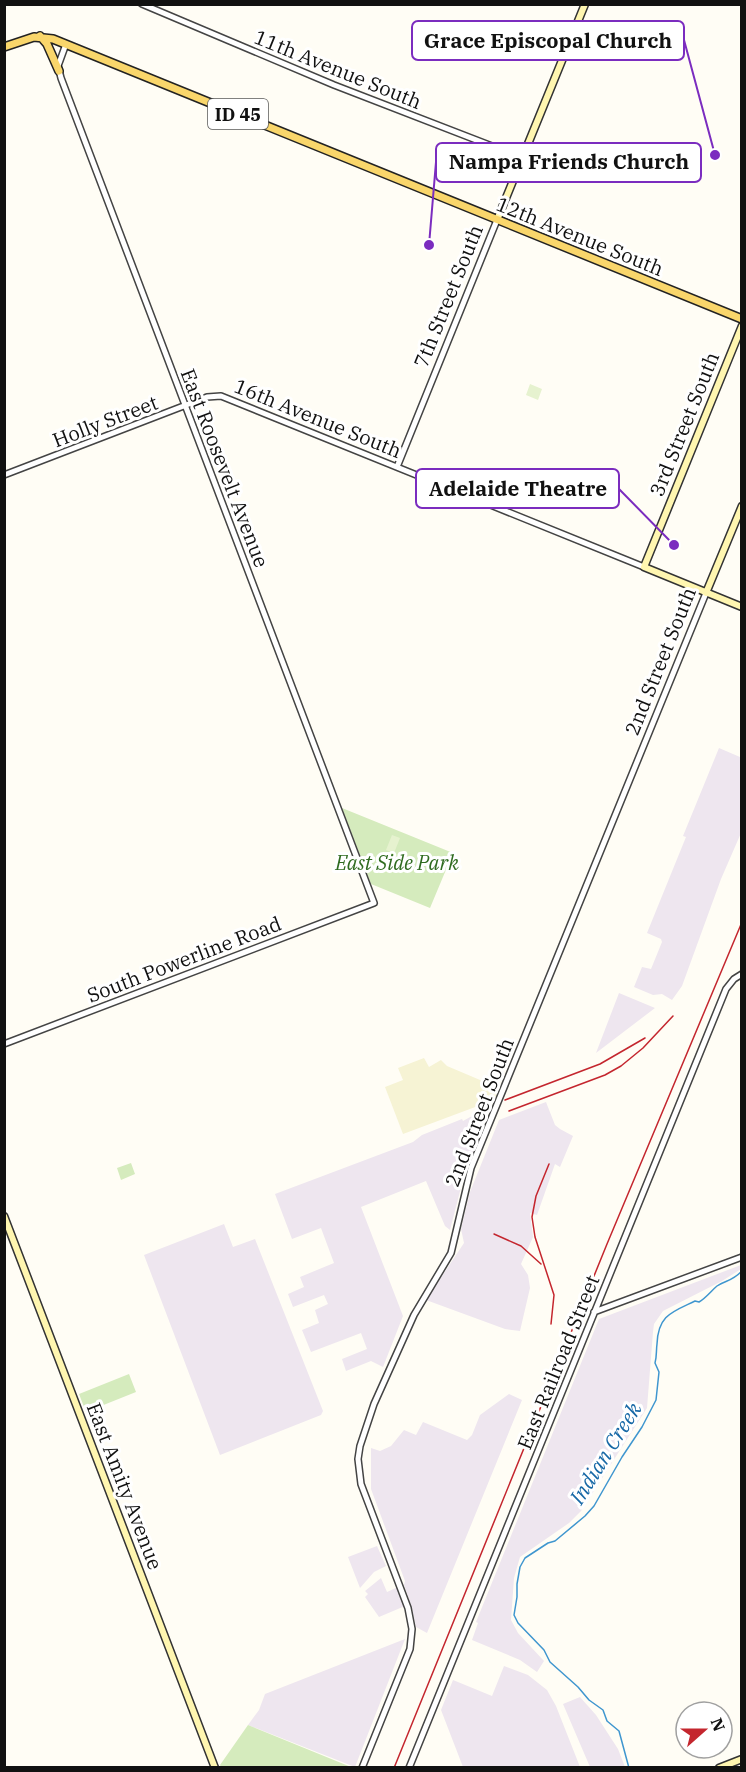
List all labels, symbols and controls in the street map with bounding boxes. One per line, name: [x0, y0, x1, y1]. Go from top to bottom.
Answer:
callout: Grace Episcopal Church: [412, 21, 684, 60]
street label: 11th Avenue South: [250, 23, 426, 115]
text: Grace Episcopal Church: [424, 26, 673, 54]
road number: ID 45: [208, 99, 268, 129]
callout: Nampa Friends Church: [436, 143, 701, 182]
text: Nampa Friends Church: [449, 147, 690, 175]
street label: 12th Avenue South: [492, 190, 668, 282]
street label: 7th Street South: [407, 220, 489, 372]
street label: 3rd Street South: [643, 348, 725, 500]
street label: East Roosevelt Avenue: [175, 365, 275, 571]
street label: 16th Avenue South: [230, 372, 406, 464]
street label: Holly Street: [49, 389, 161, 453]
callout: Adelaide Theatre: [416, 469, 619, 508]
text: Adelaide Theatre: [429, 474, 607, 502]
street label: 2nd Street South: [618, 583, 702, 739]
park label: East Side Park: [334, 849, 459, 876]
street label: South Powerline Road: [83, 909, 285, 1009]
street label: 2nd Street South: [438, 1034, 520, 1190]
street label: East Railroad Street: [511, 1271, 605, 1453]
water label: Indian Creek: [562, 1396, 648, 1510]
street label: East Amity Avenue: [81, 1399, 169, 1573]
north arrow: [674, 1700, 734, 1760]
text: N: [706, 1715, 730, 1734]

